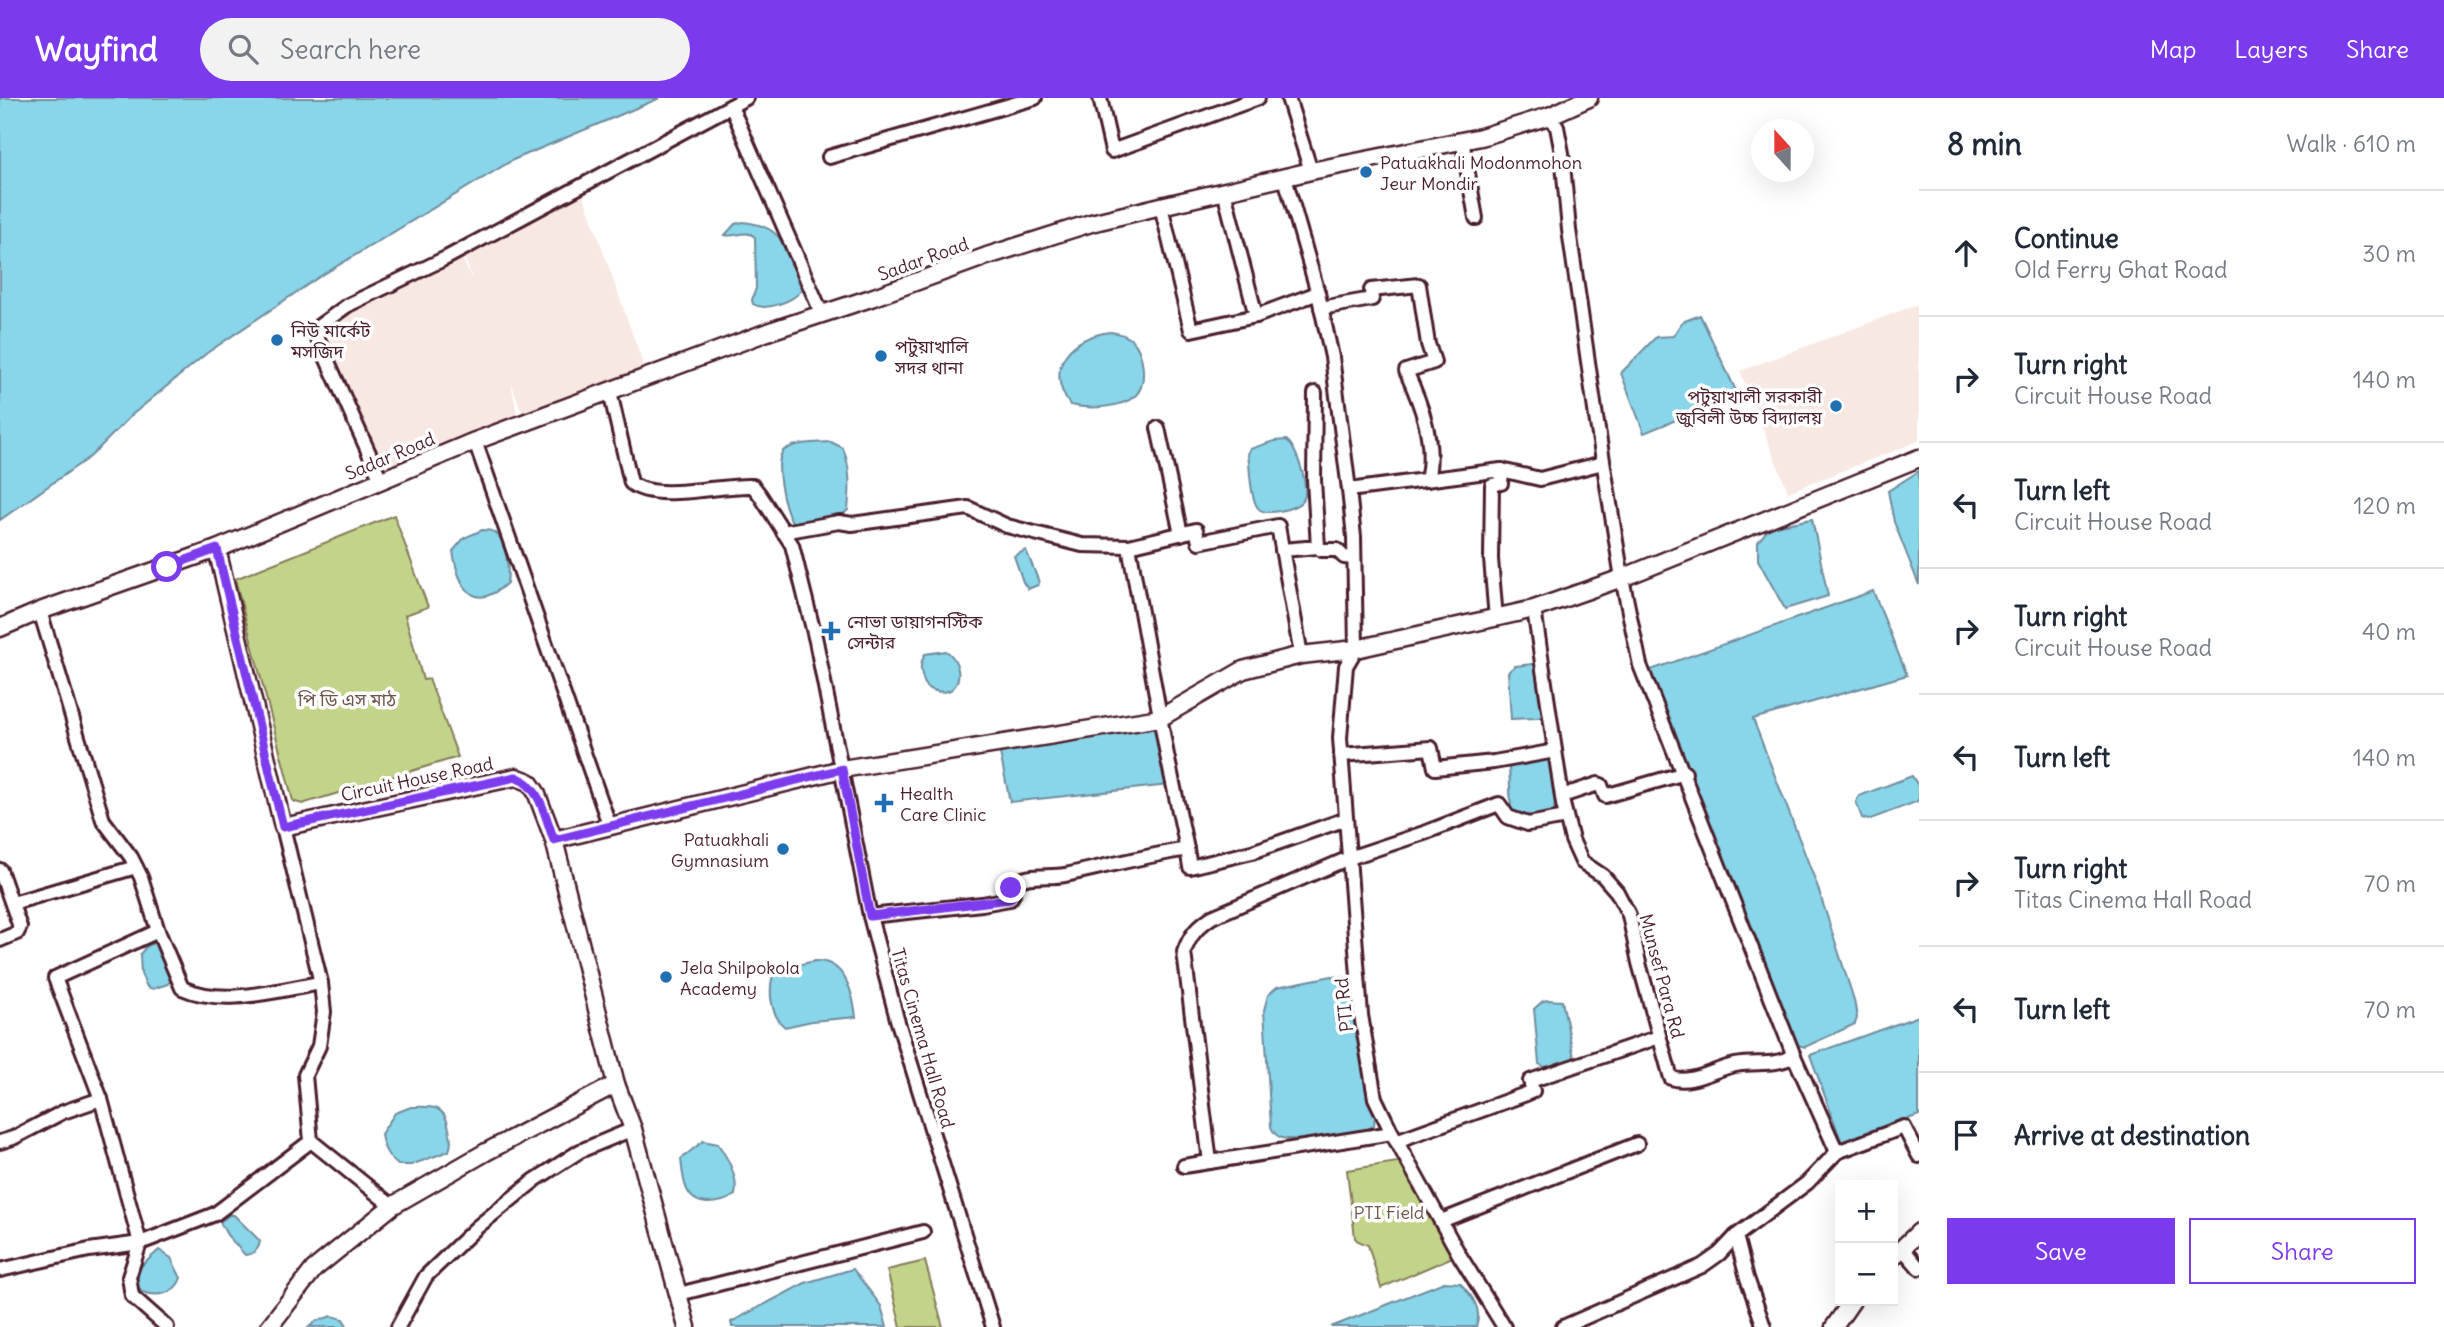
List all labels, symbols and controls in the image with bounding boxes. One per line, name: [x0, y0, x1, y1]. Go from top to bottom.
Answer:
search box: [200, 18, 690, 81]
text: Wayfind: [35, 28, 158, 70]
icon: search: [224, 30, 262, 68]
text: Search here: [280, 33, 421, 66]
text: Map: [2150, 34, 2196, 64]
text: Layers: [2234, 34, 2308, 64]
text: Share: [2346, 34, 2409, 64]
north arrow: [1751, 119, 1814, 182]
text: 8 min: [1947, 125, 2022, 163]
text: Walk · 610 m: [2287, 129, 2416, 158]
place label: Patuakhali Modonmohon Jeur Mondir: [1380, 151, 1582, 195]
marker: Patuakhali Modonmohon Jeur Mondir: [1358, 164, 1374, 180]
text: Continue: [2014, 222, 2119, 255]
street label: Sadar Road: [874, 232, 972, 286]
icon: ahead: [1947, 234, 1985, 272]
text: 30 m: [2362, 239, 2416, 268]
text: Old Ferry Ghat Road: [2014, 255, 2228, 284]
place label: নিউ মার্কেট মসজিদ: [290, 319, 372, 363]
marker: নিউ মার্কেট মসজিদ: [269, 332, 285, 348]
place label: পটুয়াখালি সদর থানা: [894, 335, 969, 379]
marker: পটুয়াখালি সদর থানা: [873, 348, 889, 364]
text: Turn right: [2014, 348, 2127, 381]
icon: right: [1947, 360, 1985, 398]
text: 140 m: [2353, 365, 2416, 394]
text: Circuit House Road: [2014, 381, 2212, 410]
place label: পটুয়াখালী সরকারী জুবিলী উচ্চ বিদ্যালয়: [1675, 385, 1823, 429]
marker: পটুয়াখালী সরকারী জুবিলী উচ্চ বিদ্যালয়: [1828, 398, 1844, 414]
street label: Sadar Road: [342, 427, 439, 485]
text: Turn left: [2014, 474, 2110, 507]
icon: left: [1947, 486, 1985, 524]
text: 120 m: [2353, 491, 2416, 520]
text: Circuit House Road: [2014, 507, 2212, 536]
route start: [151, 551, 182, 582]
text: Turn right: [2014, 600, 2127, 633]
place label: নোভা ডায়াগনস্টিক সেন্টার: [847, 610, 983, 654]
icon: right: [1947, 612, 1985, 650]
text: 40 m: [2362, 617, 2416, 646]
marker: নোভা ডায়াগনস্টিক সেন্টার: [821, 621, 841, 641]
text: Circuit House Road: [2014, 633, 2212, 662]
park label: পি ডি এস মাঠ: [297, 688, 396, 711]
icon: left: [1947, 738, 1985, 776]
text: Turn left: [2014, 741, 2110, 774]
text: 140 m: [2353, 743, 2416, 772]
street label: Circuit House Road: [339, 752, 496, 806]
place label: Health Care Clinic: [900, 782, 986, 826]
marker: Health Care Clinic: [874, 793, 894, 813]
place label: Patuakhali Gymnasium: [671, 828, 769, 872]
marker: Patuakhali Gymnasium: [775, 841, 791, 857]
text: Turn right: [2014, 852, 2127, 885]
icon: right: [1947, 864, 1985, 902]
text: 70 m: [2364, 869, 2416, 898]
route end: [995, 872, 1026, 903]
text: Titas Cinema Hall Road: [2014, 885, 2252, 914]
street label: Munsef Para Rd: [1634, 911, 1690, 1041]
street label: Titas Cinema Hall Road: [886, 945, 960, 1131]
place label: Jela Shilpokola Academy: [680, 956, 800, 1000]
marker: Jela Shilpokola Academy: [658, 969, 674, 985]
street label: PTI Rd: [1330, 976, 1358, 1033]
icon: left: [1947, 990, 1985, 1028]
text: Turn left: [2014, 993, 2110, 1026]
text: 70 m: [2364, 995, 2416, 1024]
icon: arrive: [1947, 1116, 1985, 1154]
text: Arrive at destination: [2014, 1119, 2250, 1152]
map controls: [1835, 1180, 1898, 1306]
button: +: [1835, 1180, 1898, 1243]
park label: PTI Field: [1354, 1201, 1425, 1224]
button: Save: [1947, 1218, 2175, 1284]
button: Share: [2189, 1218, 2416, 1284]
button: −: [1835, 1243, 1898, 1306]

